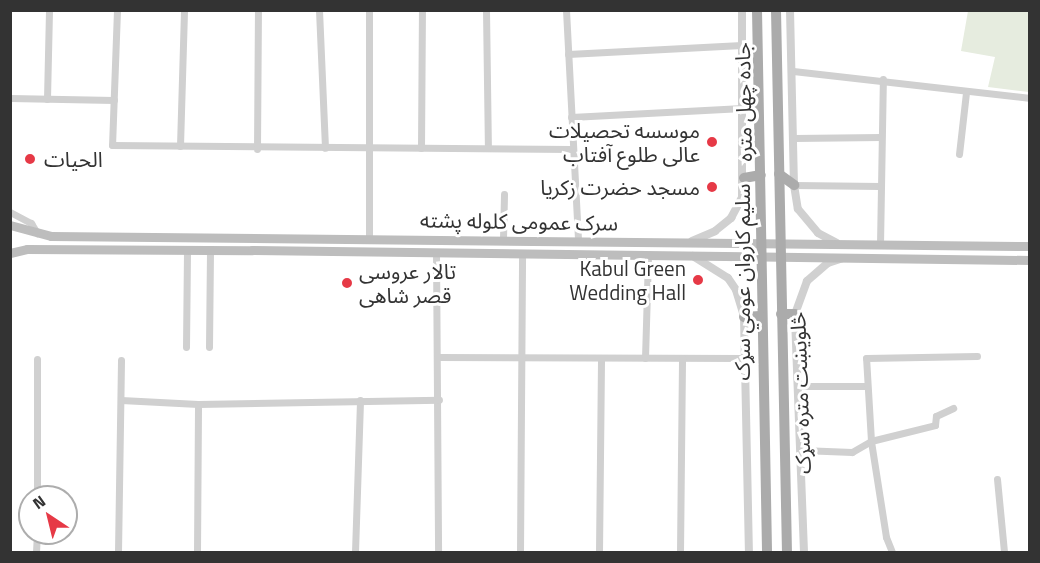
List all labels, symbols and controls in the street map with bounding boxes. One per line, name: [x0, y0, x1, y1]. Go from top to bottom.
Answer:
street label: جاده چهل متره: [729, 42, 757, 162]
place label: موسسه تحصیلات عالی طلوع آفتاب: [549, 117, 700, 167]
marker: موسسه تحصیلات عالی طلوع آفتاب: [705, 135, 719, 149]
place label: الحیات: [44, 146, 103, 172]
marker: الحیات: [21, 150, 39, 168]
place label: مسجد حضرت زکریا: [540, 174, 700, 200]
marker: مسجد حضرت زکریا: [705, 180, 719, 194]
street label: سلیم کاروان عومي سړک: [729, 184, 755, 380]
street label: سرک عمومی کلوله پشته: [420, 207, 618, 235]
place label: Kabul Green Wedding Hall: [569, 255, 686, 305]
place label: تالار عروسی قصر شاهی: [359, 258, 456, 308]
marker: Kabul Green Wedding Hall: [691, 273, 705, 287]
marker: تالار عروسی قصر شاهی: [340, 276, 354, 290]
street label: څلویښت متره سړک: [785, 312, 815, 474]
north arrow: [18, 485, 78, 545]
text: N: [27, 489, 50, 515]

